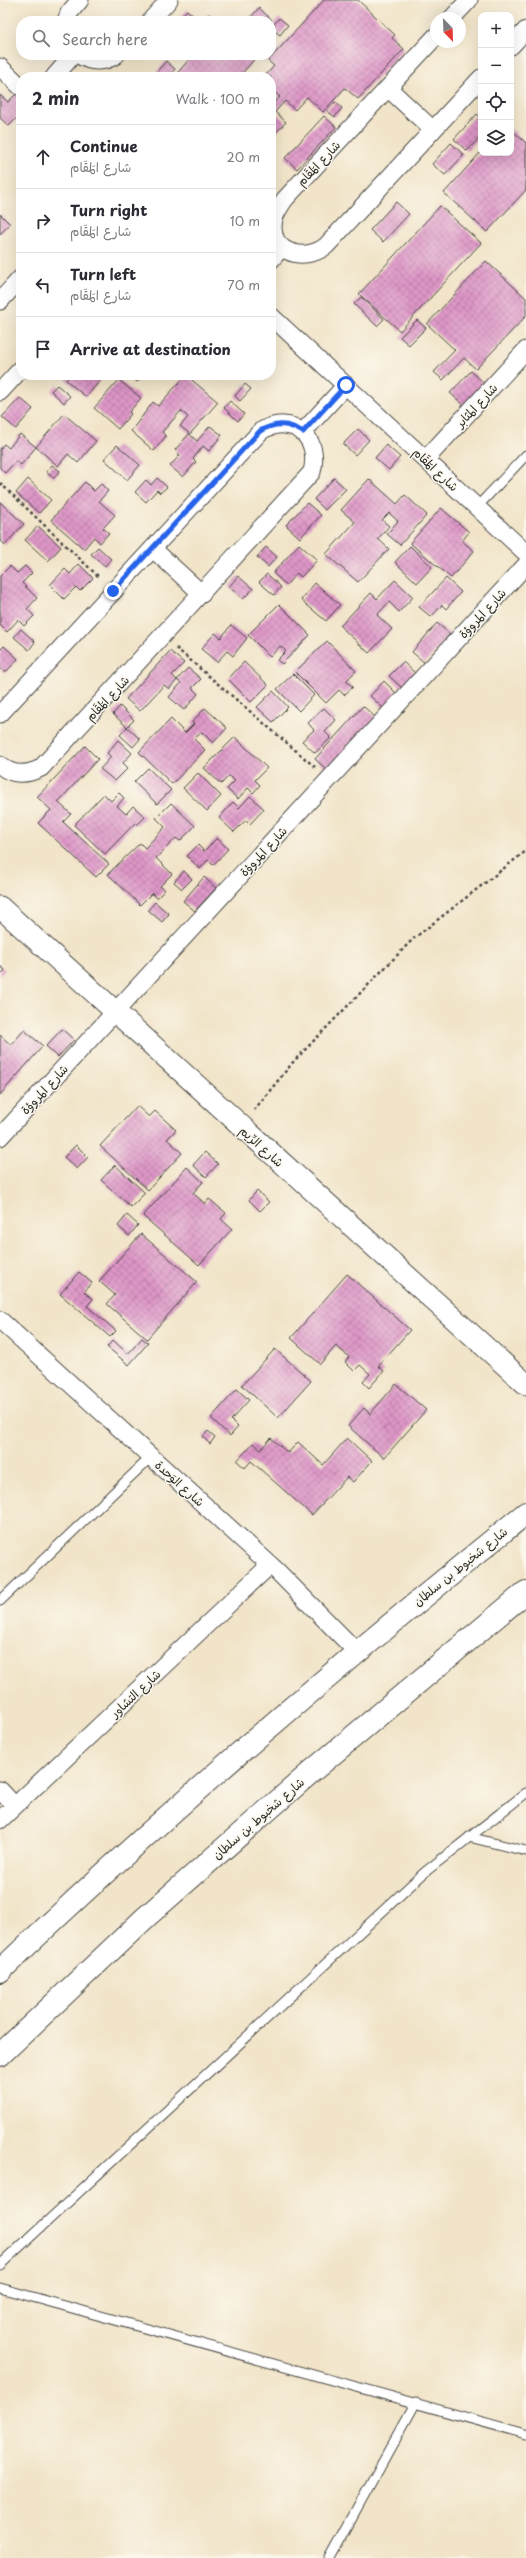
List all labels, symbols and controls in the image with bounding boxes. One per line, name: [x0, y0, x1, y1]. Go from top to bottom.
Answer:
north arrow: [430, 12, 466, 48]
map controls: [478, 12, 514, 156]
button: +: [478, 12, 514, 48]
search box: [16, 16, 276, 60]
icon: search: [30, 27, 52, 49]
text: Search here: [62, 27, 148, 50]
button: −: [478, 48, 514, 84]
button: locate: [478, 84, 514, 120]
text: 2 min: [32, 85, 79, 111]
text: Walk · 100 m: [176, 89, 260, 108]
button: layers: [478, 120, 514, 156]
text: Continue: [70, 134, 138, 157]
street label: شارع المَقَام: [292, 136, 345, 191]
icon: ahead: [32, 146, 54, 168]
text: 20 m: [226, 147, 260, 166]
text: شارع المَقَام: [70, 157, 131, 176]
text: Turn right: [70, 198, 147, 221]
icon: right: [32, 210, 54, 232]
text: 10 m: [230, 211, 260, 230]
text: شارع المَقَام: [70, 221, 131, 240]
text: Turn left: [70, 262, 136, 285]
icon: left: [32, 274, 54, 296]
text: 70 m: [227, 275, 260, 294]
text: شارع المَقَام: [70, 285, 131, 304]
text: Arrive at destination: [70, 337, 231, 360]
icon: arrive: [32, 338, 54, 360]
route start: [337, 376, 355, 394]
street label: شارع المثابر: [450, 379, 502, 433]
street label: شارع المَقَام: [408, 443, 463, 496]
route end: [104, 582, 122, 600]
street label: شارع المروؤة: [454, 584, 511, 643]
street label: شارع المَقَام: [81, 671, 134, 726]
street label: شارع المروؤة: [235, 822, 292, 881]
street label: شارع المروؤة: [16, 1060, 73, 1119]
street label: شارع الرِّيم: [235, 1121, 288, 1171]
street label: شارع الوَحدة: [151, 1456, 209, 1511]
street label: شارع شخبوط بن سلطان: [409, 1522, 512, 1611]
street label: شارع التشاور: [105, 1665, 165, 1723]
street label: شارع شخبوط بن سلطان: [208, 1773, 309, 1864]

